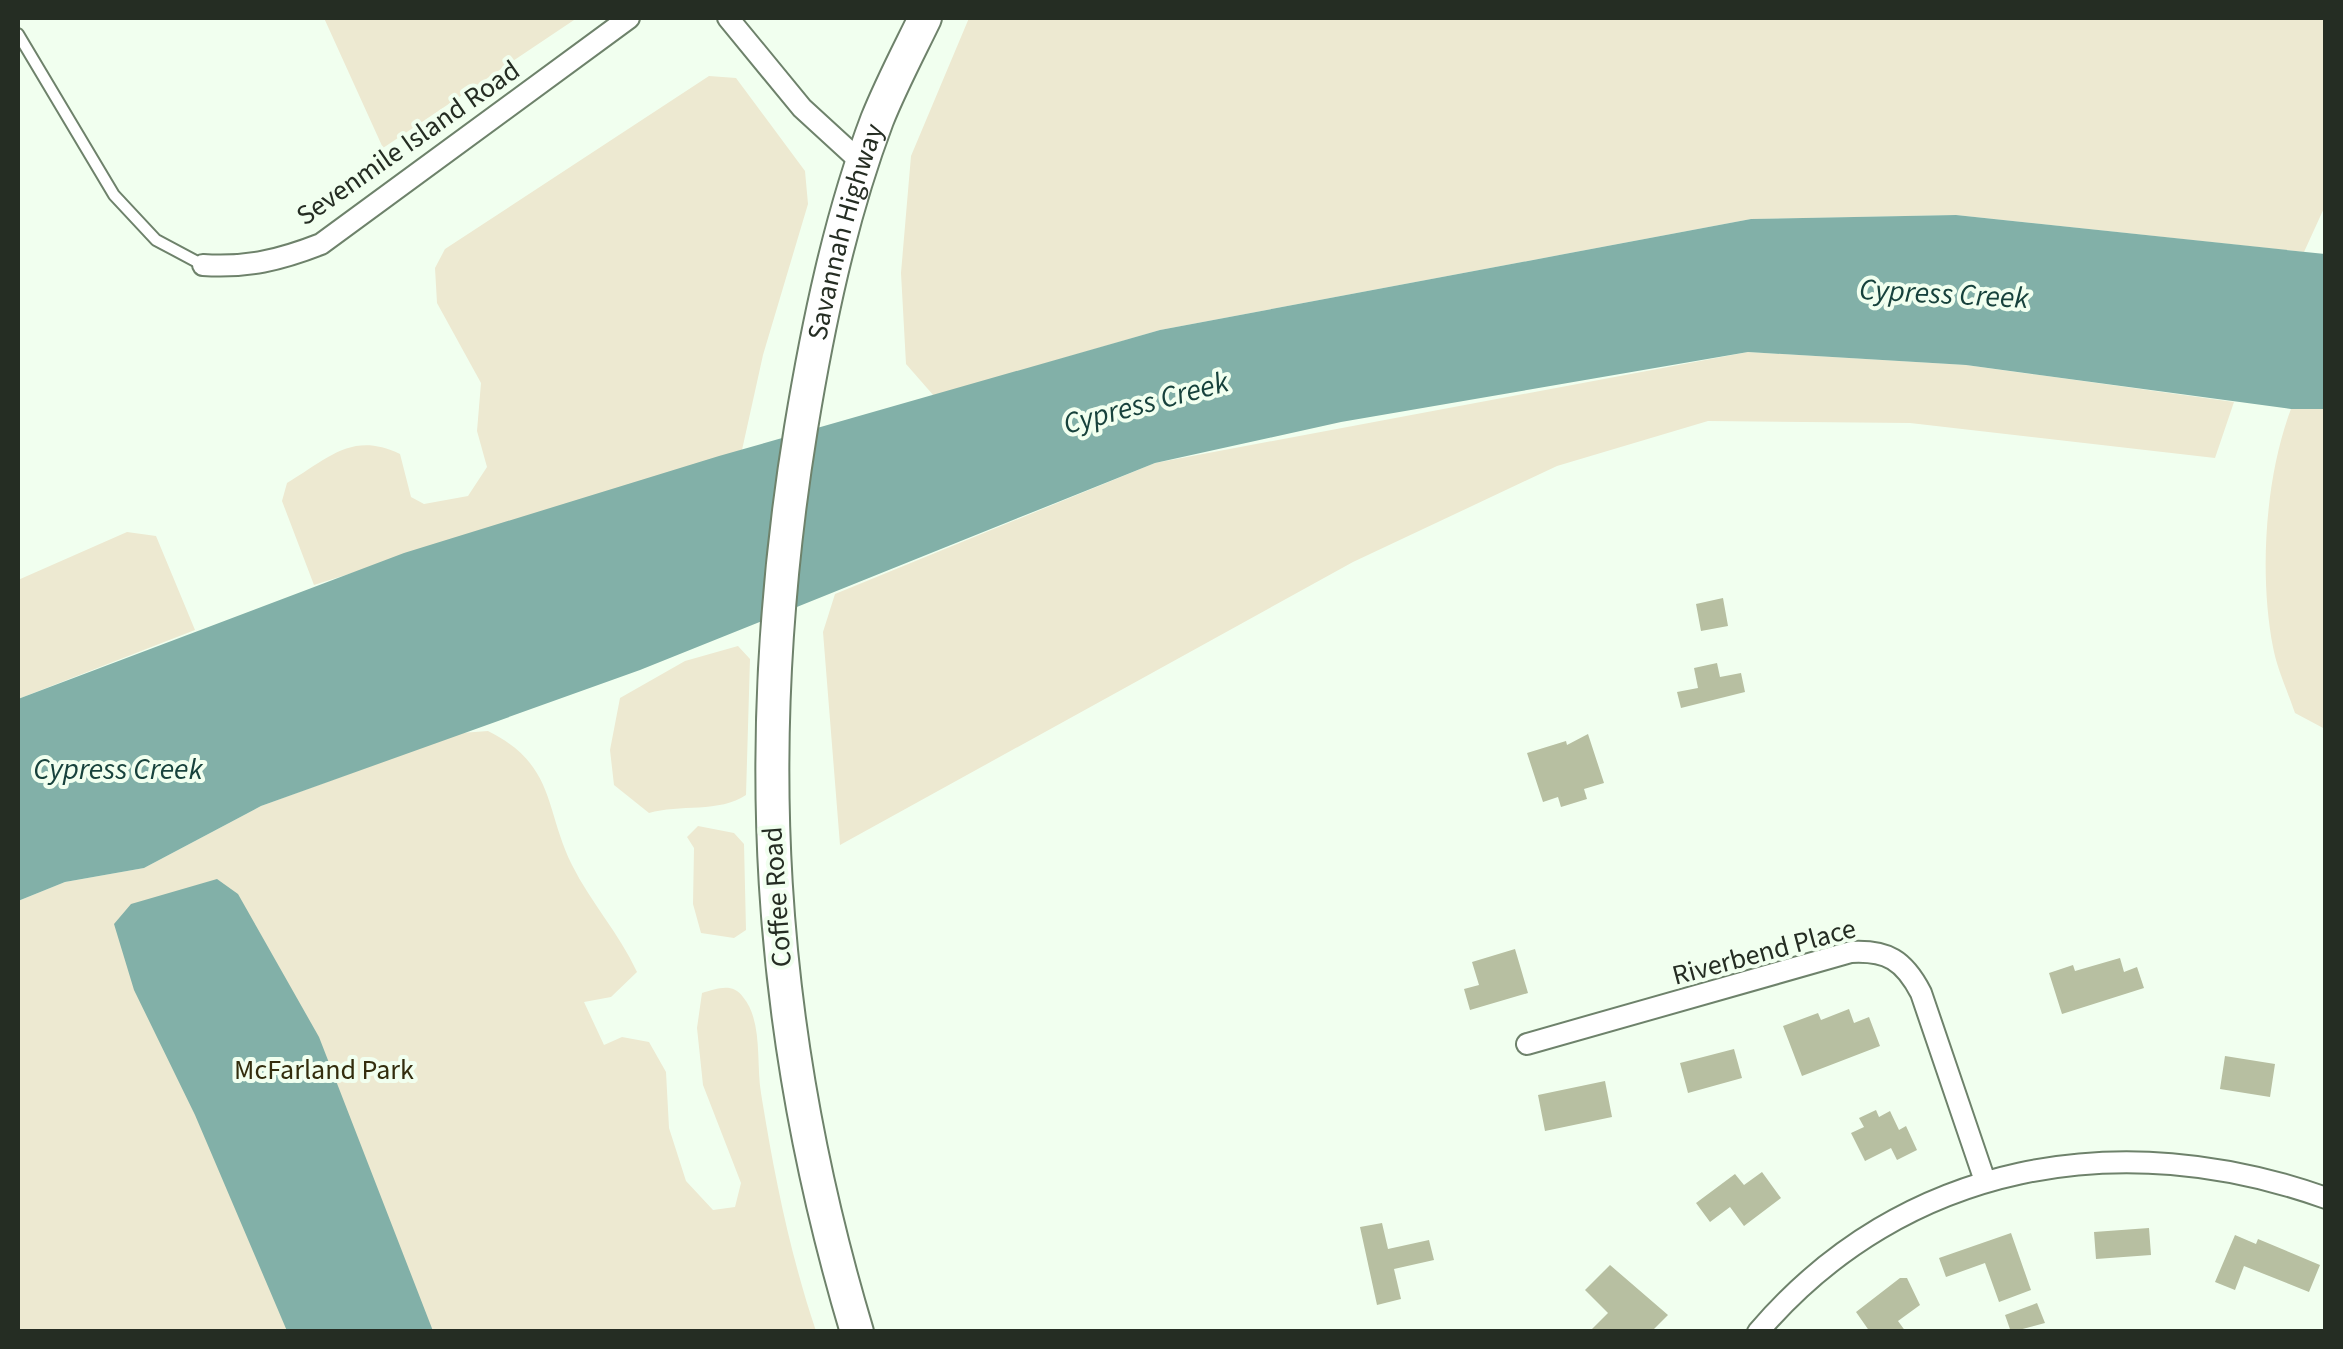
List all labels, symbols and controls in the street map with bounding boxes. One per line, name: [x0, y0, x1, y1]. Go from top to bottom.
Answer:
street label: Sevenmile Island Road: [288, 51, 528, 235]
street label: Savannah Highway: [797, 118, 894, 344]
water label: Cypress Creek: [1858, 268, 2030, 320]
water label: Cypress Creek: [1059, 360, 1234, 446]
water label: Cypress Creek: [33, 748, 203, 791]
street label: Coffee Road: [752, 826, 802, 968]
street label: Riverbend Place: [1668, 908, 1860, 996]
park label: McFarland Park: [234, 1050, 414, 1090]

